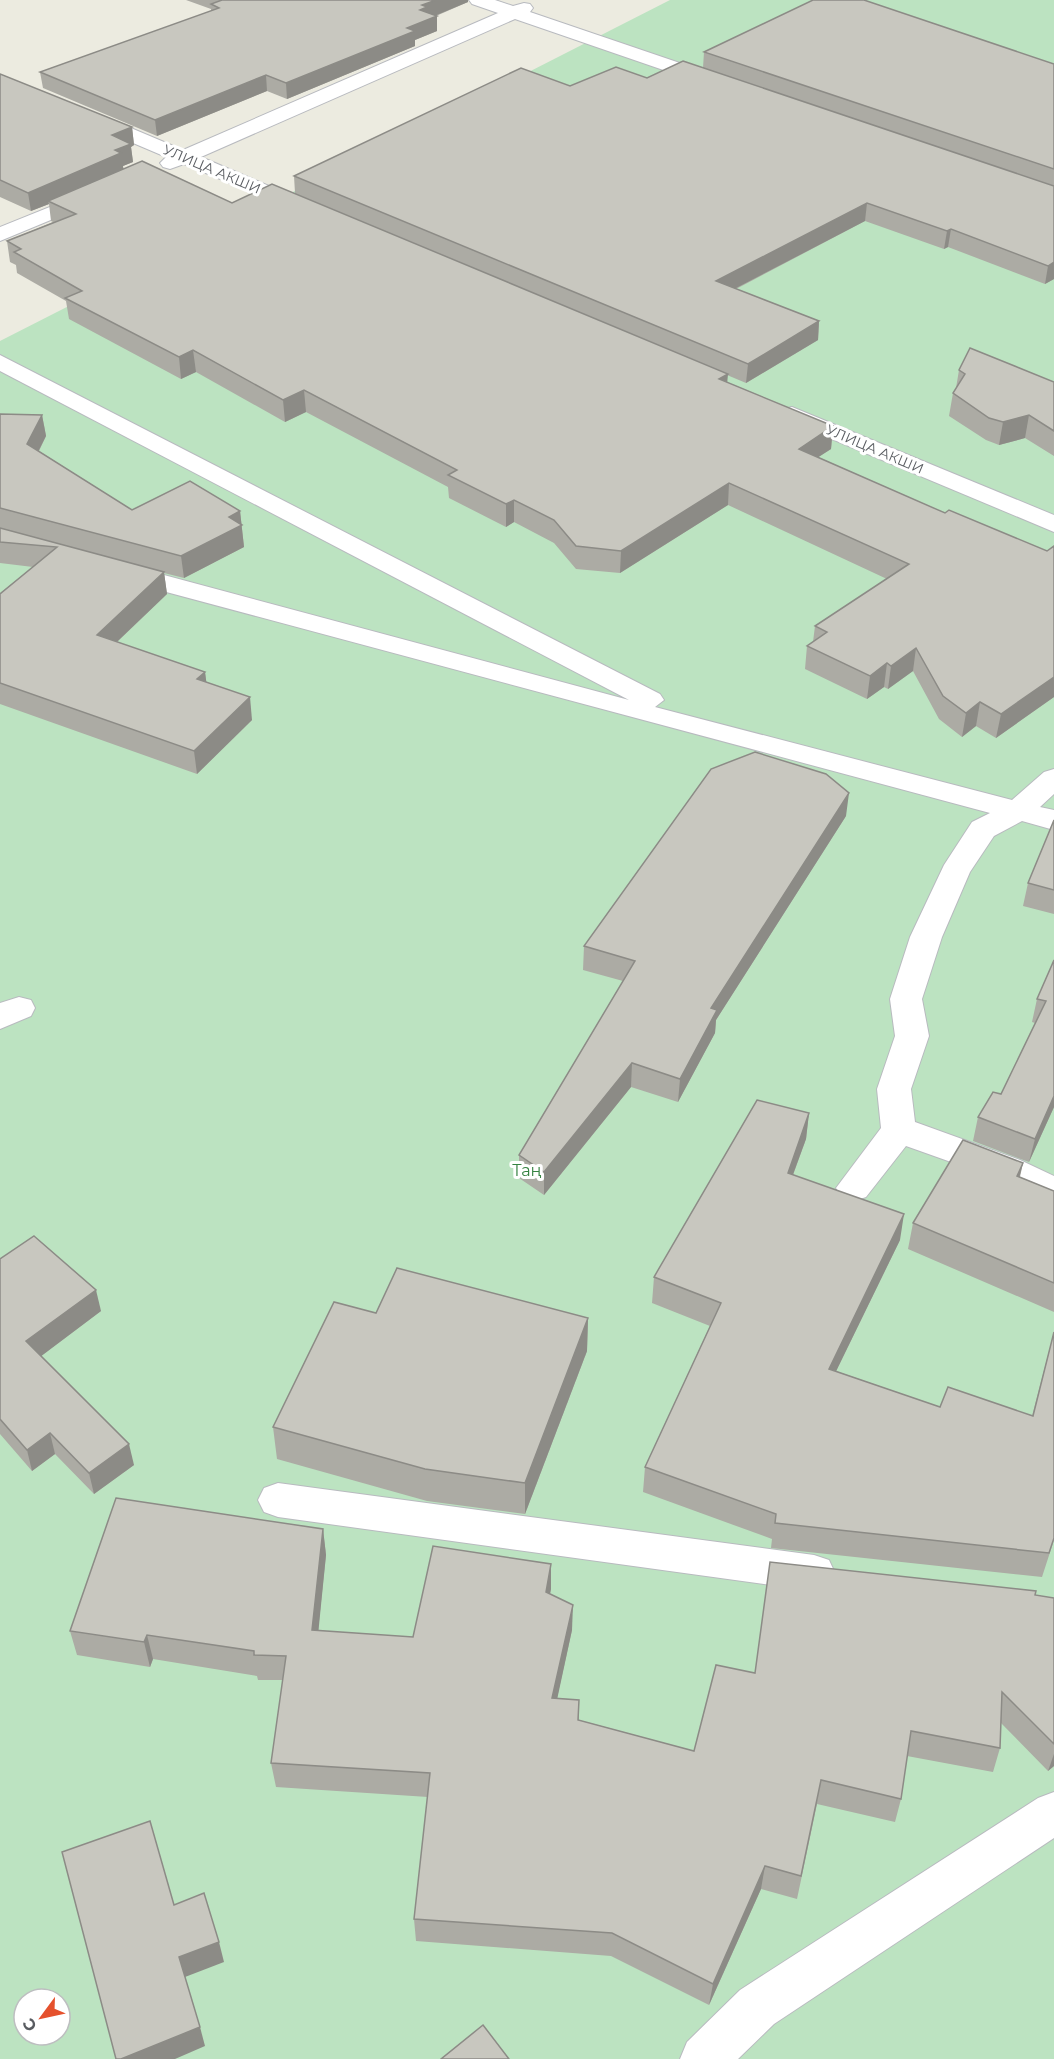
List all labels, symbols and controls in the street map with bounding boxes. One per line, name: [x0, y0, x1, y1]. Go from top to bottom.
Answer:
street label: УЛИЦА АКШИ: [161, 140, 263, 198]
street label: УЛИЦА АКШИ: [824, 420, 926, 478]
park label: Таң: [512, 1161, 542, 1180]
north arrow: [12, 1987, 72, 2047]
text: С: [19, 2015, 41, 2035]

